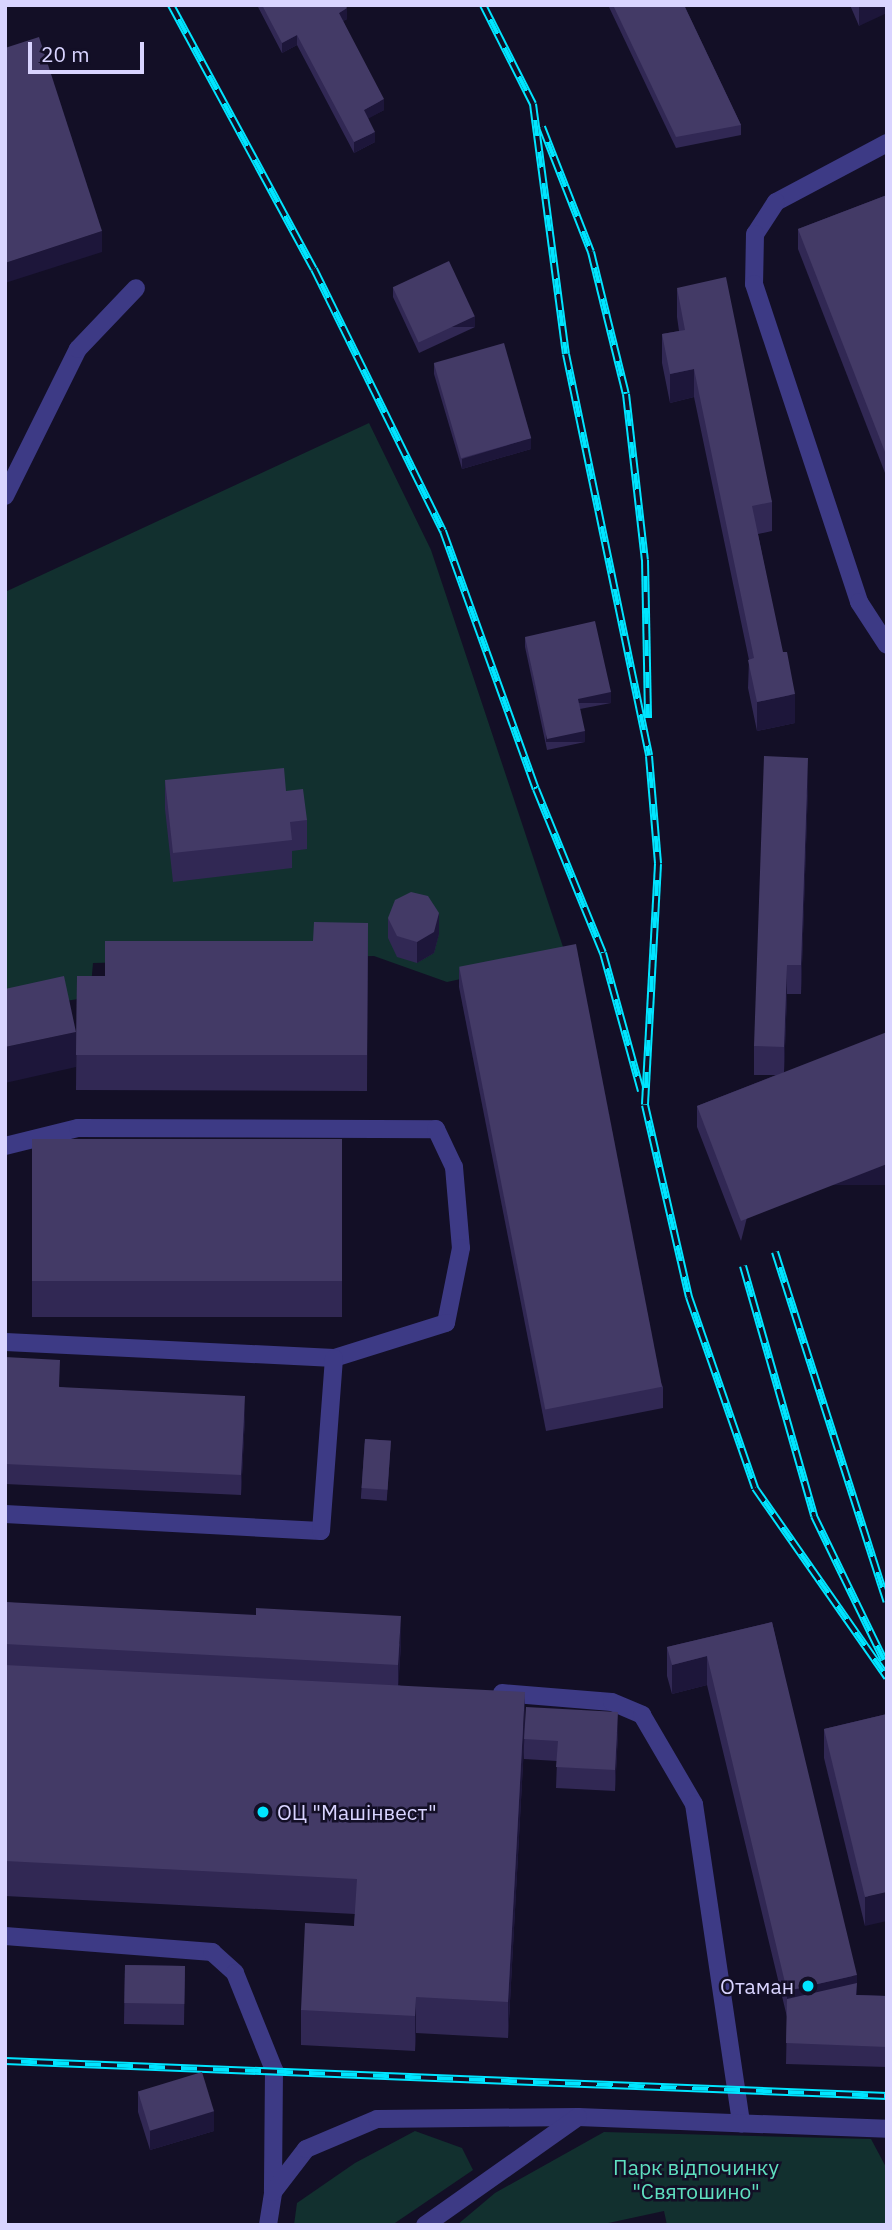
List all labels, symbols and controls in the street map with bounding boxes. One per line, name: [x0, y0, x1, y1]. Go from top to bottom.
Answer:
scale bar: [32, 28, 147, 72]
text: 20 m: [41, 40, 90, 68]
place label: ОЦ "Машінвест": [277, 1799, 437, 1825]
marker: ОЦ "Машінвест": [255, 1804, 271, 1820]
place label: Отаман: [720, 1973, 794, 1999]
marker: Отаман: [800, 1978, 816, 1994]
park label: Парк відпочинку "Святошино": [613, 2154, 779, 2204]

